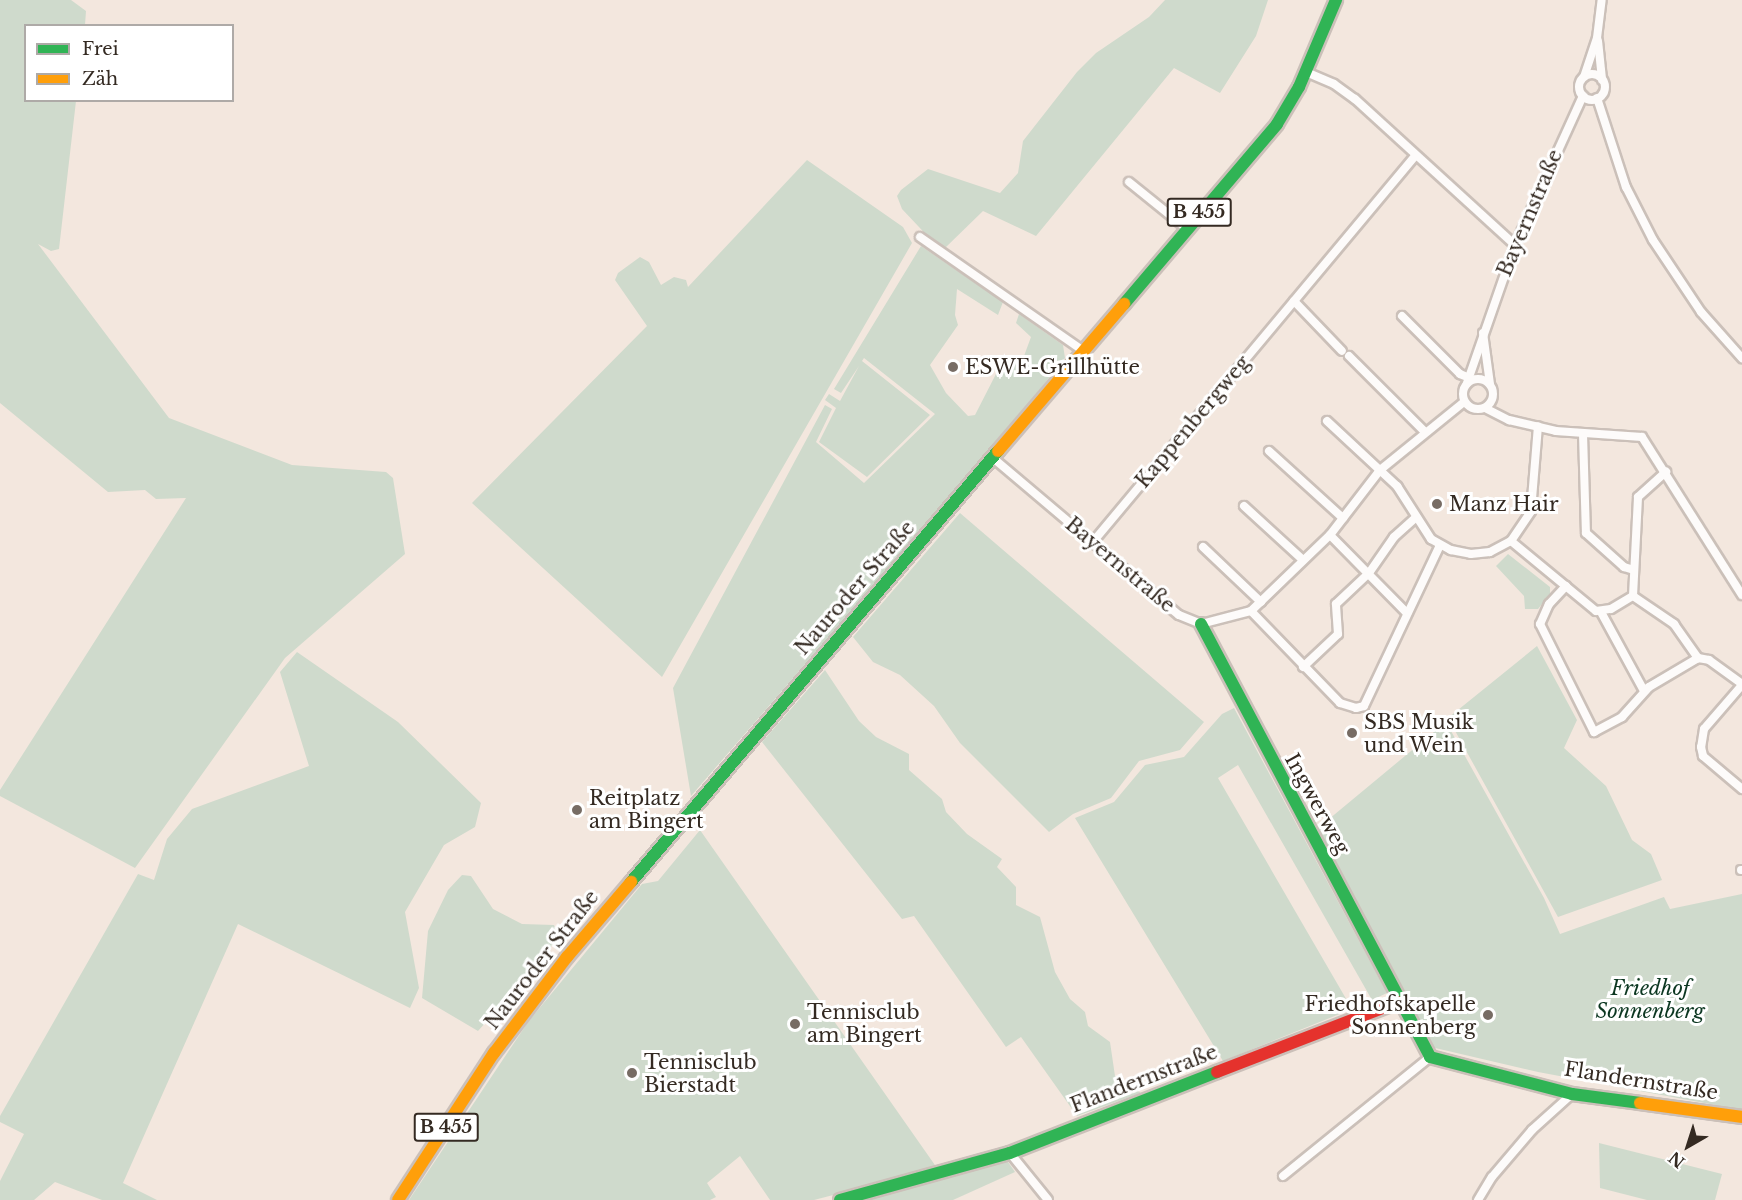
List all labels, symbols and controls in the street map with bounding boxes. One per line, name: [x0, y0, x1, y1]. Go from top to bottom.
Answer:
legend: [24, 24, 234, 102]
text: Frei: [82, 38, 119, 60]
text: Zäh: [82, 68, 118, 90]
street label: Bayernstraße: [1492, 146, 1568, 280]
road number: B 455: [1166, 197, 1232, 227]
street label: Kappenbergweg: [1131, 351, 1255, 493]
place label: ESWE-Grillhütte: [965, 355, 1140, 379]
marker: ESWE-Grillhütte: [946, 360, 960, 374]
place label: Manz Hair: [1449, 492, 1558, 516]
marker: Manz Hair: [1430, 497, 1444, 511]
street label: Bayernstraße: [1060, 512, 1180, 618]
street label: Nauroder Straße: [790, 516, 920, 660]
place label: SBS Musik und Wein: [1364, 710, 1474, 757]
marker: SBS Musik und Wein: [1345, 726, 1359, 740]
street label: Ingwerweg: [1279, 749, 1355, 859]
place label: Reitplatz am Bingert: [589, 786, 704, 833]
marker: Reitplatz am Bingert: [570, 803, 584, 817]
street label: Nauroder Straße: [480, 885, 604, 1035]
park label: Friedhof Sonnenberg: [1596, 976, 1704, 1023]
place label: Friedhofskapelle Sonnenberg: [1304, 992, 1476, 1039]
place label: Tennisclub am Bingert: [807, 1000, 922, 1047]
marker: Friedhofskapelle Sonnenberg: [1481, 1008, 1495, 1022]
marker: Tennisclub am Bingert: [788, 1017, 802, 1031]
street label: Flandernstraße: [1067, 1040, 1221, 1118]
place label: Tennisclub Bierstadt: [644, 1050, 757, 1097]
street label: Flandernstraße: [1562, 1057, 1720, 1105]
marker: Tennisclub Bierstadt: [625, 1066, 639, 1080]
road number: B 455: [413, 1112, 479, 1142]
north arrow: [1658, 1116, 1718, 1176]
text: N: [1665, 1147, 1689, 1172]

